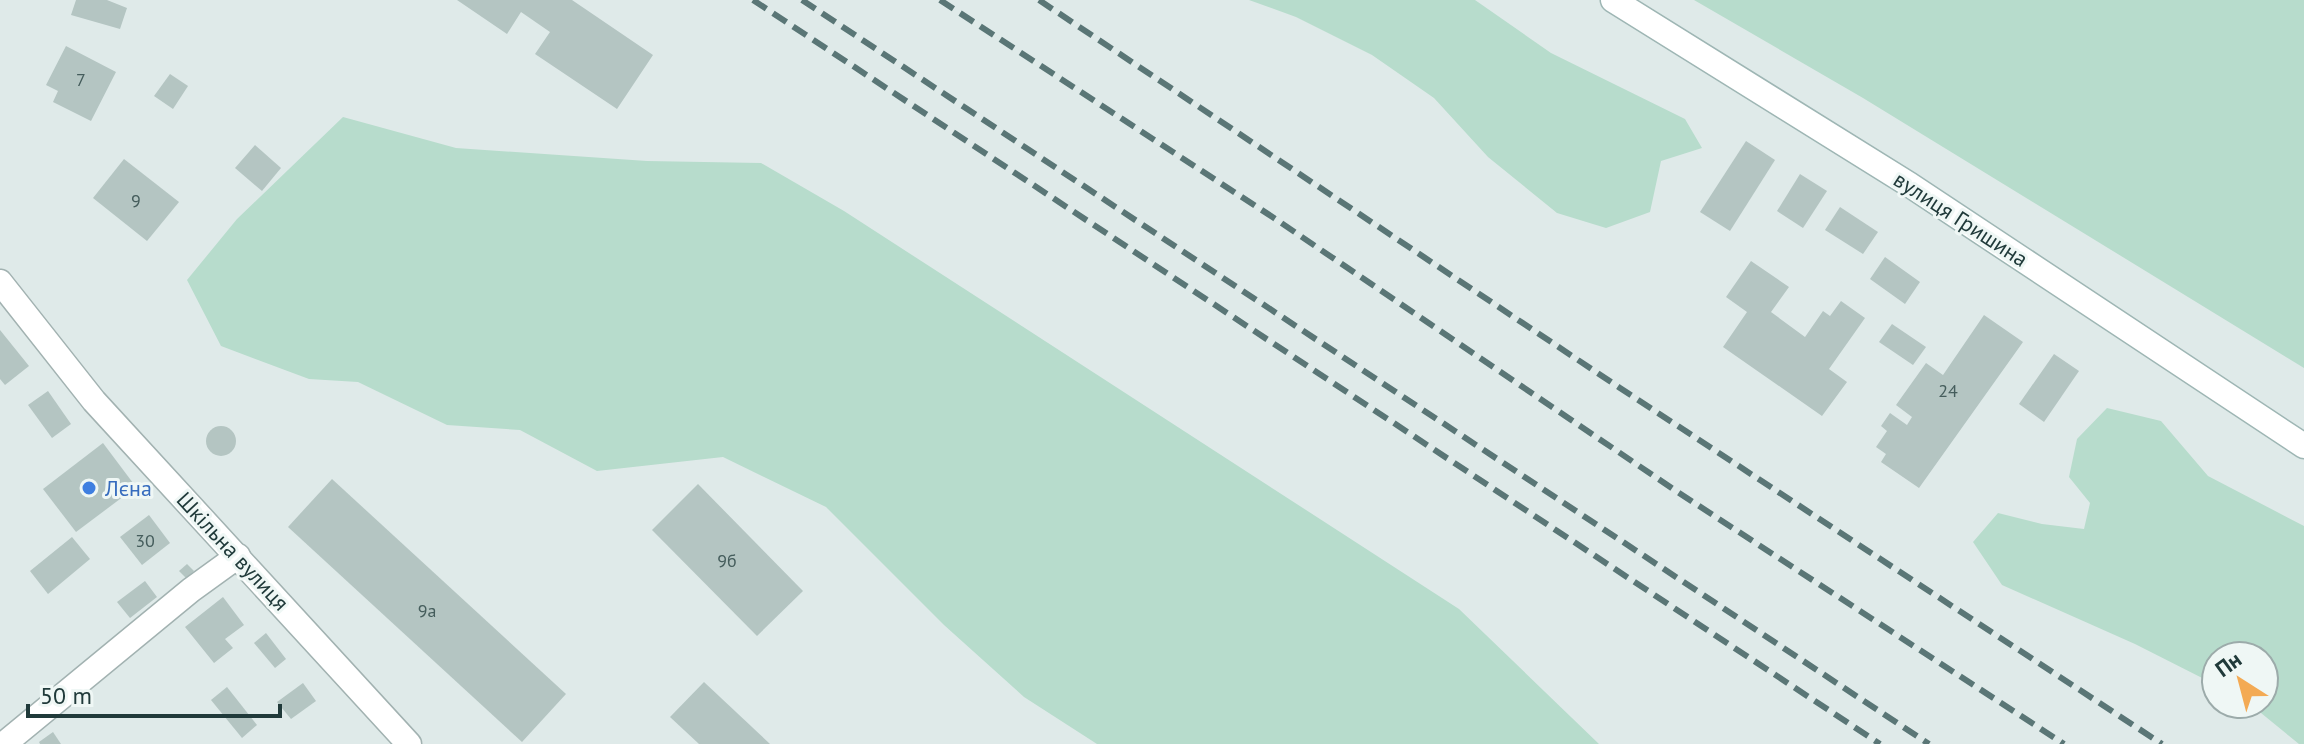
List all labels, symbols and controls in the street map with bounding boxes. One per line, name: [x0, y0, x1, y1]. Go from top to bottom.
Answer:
house number: 7: [76, 68, 86, 91]
street label: вулиця Гришина: [1889, 165, 2033, 273]
house number: 9: [131, 189, 141, 212]
house number: 24: [1938, 379, 1958, 402]
place label: Лєна: [104, 474, 152, 502]
marker: Лєна: [80, 479, 98, 497]
street label: Шкільна вулиця: [171, 486, 295, 616]
house number: 30: [135, 529, 155, 552]
house number: 9б: [717, 549, 737, 572]
house number: 9а: [418, 599, 436, 622]
north arrow: [2200, 640, 2280, 720]
text: Пн: [2210, 645, 2247, 683]
scale bar: [28, 668, 280, 718]
text: 50 m: [40, 680, 92, 711]

